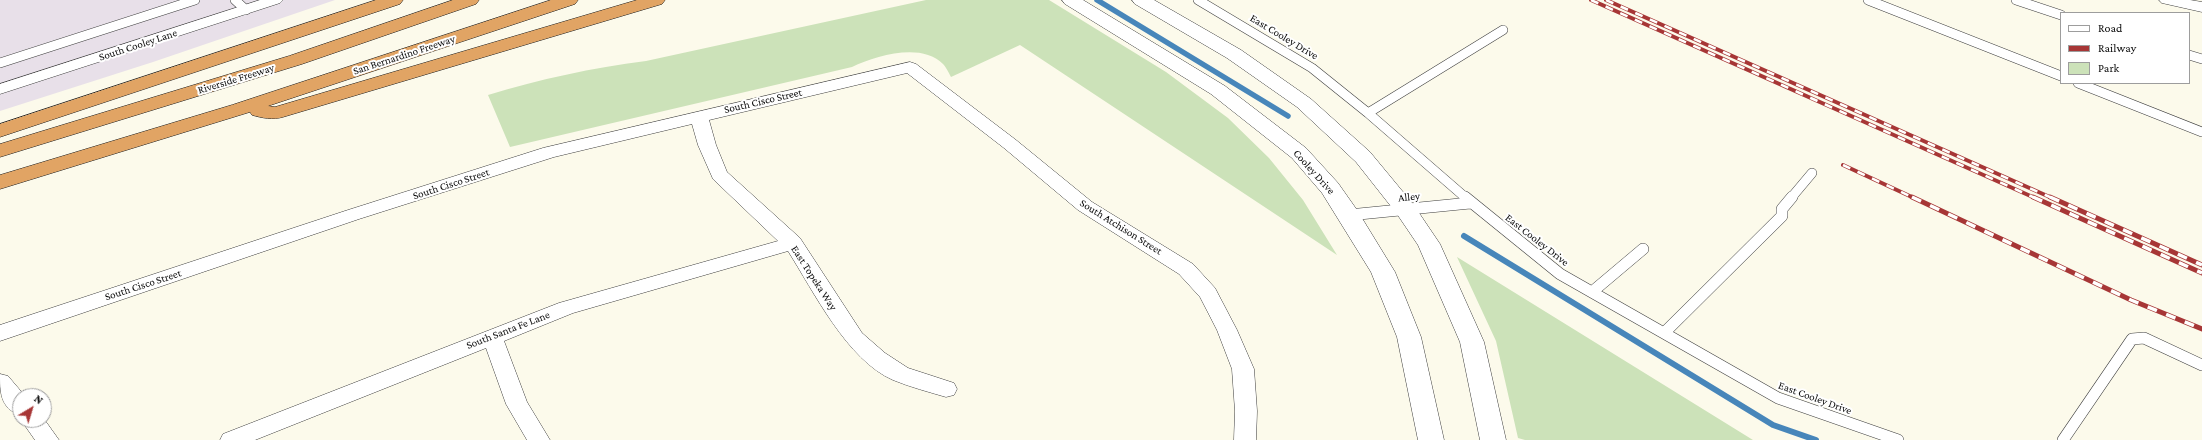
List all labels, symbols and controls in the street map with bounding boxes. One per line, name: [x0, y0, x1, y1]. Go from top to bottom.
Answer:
street label: East Cooley Drive: [1248, 11, 1320, 63]
legend: [2060, 12, 2190, 84]
text: Road: [2098, 21, 2122, 35]
street label: South Cooley Lane: [97, 26, 179, 64]
street label: San Bernardino Freeway: [351, 32, 457, 78]
text: Railway: [2098, 41, 2136, 55]
street label: Riverside Freeway: [196, 61, 276, 97]
text: Park: [2098, 61, 2119, 75]
street label: South Cisco Street: [723, 86, 803, 116]
street label: Cooley Drive: [1290, 147, 1338, 197]
street label: South Cisco Street: [411, 165, 491, 203]
street label: Alley: [1397, 189, 1421, 205]
street label: South Atchison Street: [1077, 196, 1165, 258]
street label: East Cooley Drive: [1503, 211, 1571, 269]
street label: East Topeka Way: [788, 243, 840, 313]
street label: South Cisco Street: [103, 266, 183, 304]
street label: South Santa Fe Lane: [464, 308, 552, 352]
street label: East Cooley Drive: [1776, 379, 1854, 417]
north arrow: [12, 388, 52, 428]
text: N: [32, 392, 45, 406]

